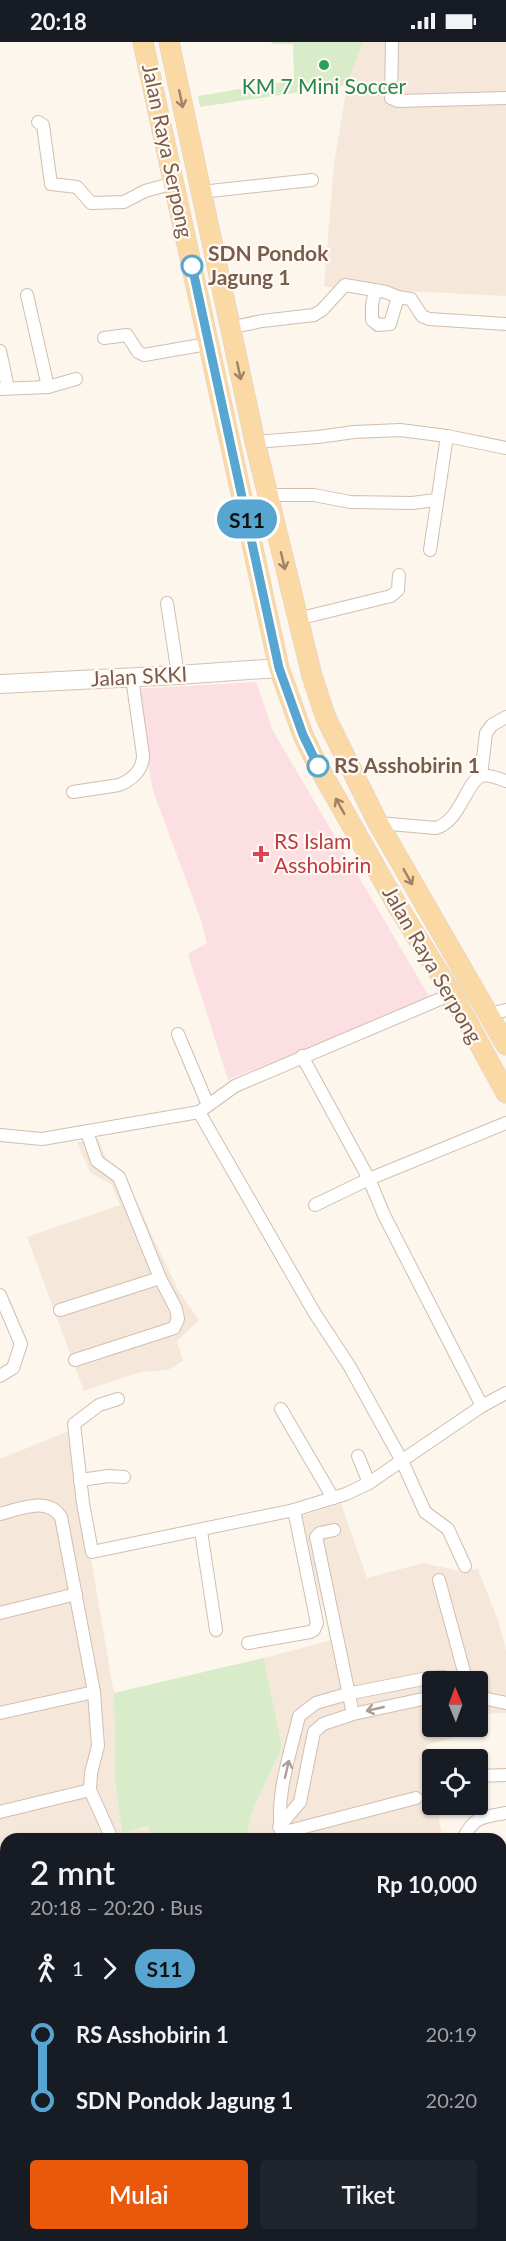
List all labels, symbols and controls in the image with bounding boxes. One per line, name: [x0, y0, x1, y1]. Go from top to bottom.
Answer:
text: 20:18: [30, 8, 87, 35]
marker: KM 7 Mini Soccer: [317, 58, 331, 72]
street label: Jalan Raya Serpong: [138, 61, 199, 240]
place label: KM 7 Mini Soccer: [242, 73, 407, 98]
one-way arrow: [176, 90, 188, 109]
place label: SDN Pondok Jagung 1: [208, 240, 329, 289]
marker: SDN Pondok Jagung 1: [181, 255, 203, 277]
one-way arrow: [234, 360, 245, 380]
line badge: S11: [212, 500, 282, 538]
text: S11: [229, 507, 265, 532]
one-way arrow: [278, 551, 290, 570]
street label: Jalan SKKI: [90, 660, 188, 691]
place label: RS Asshobirin 1: [334, 752, 480, 777]
marker: RS Asshobirin 1: [307, 755, 329, 777]
one-way arrow: [334, 797, 346, 814]
place label: RS Islam Asshobirin: [274, 828, 371, 877]
marker: RS Islam Asshobirin: [252, 845, 270, 863]
one-way arrow: [403, 868, 415, 885]
street label: Jalan Raya Serpong: [378, 881, 489, 1047]
north arrow: [422, 1671, 488, 1737]
map controls: [422, 1671, 488, 1815]
one-way arrow: [366, 1704, 385, 1716]
button: locate: [422, 1749, 488, 1815]
one-way arrow: [282, 1760, 294, 1779]
text: 2 mnt: [30, 1852, 115, 1892]
text: Rp 10,000: [376, 1871, 477, 1898]
text: 20:18 – 20:20 · Bus: [30, 1895, 203, 1919]
icon: walk: [30, 1952, 63, 1985]
icon: forward: [93, 1952, 126, 1985]
text: 1: [72, 1956, 84, 1980]
text: S11: [147, 1956, 183, 1981]
text: RS Asshobirin 1: [76, 2021, 229, 2048]
text: 20:19: [426, 2022, 477, 2046]
text: SDN Pondok Jagung 1: [76, 2087, 293, 2114]
text: 20:20: [426, 2088, 477, 2112]
button: Mulai: [30, 2160, 248, 2229]
button: Tiket: [260, 2160, 477, 2229]

